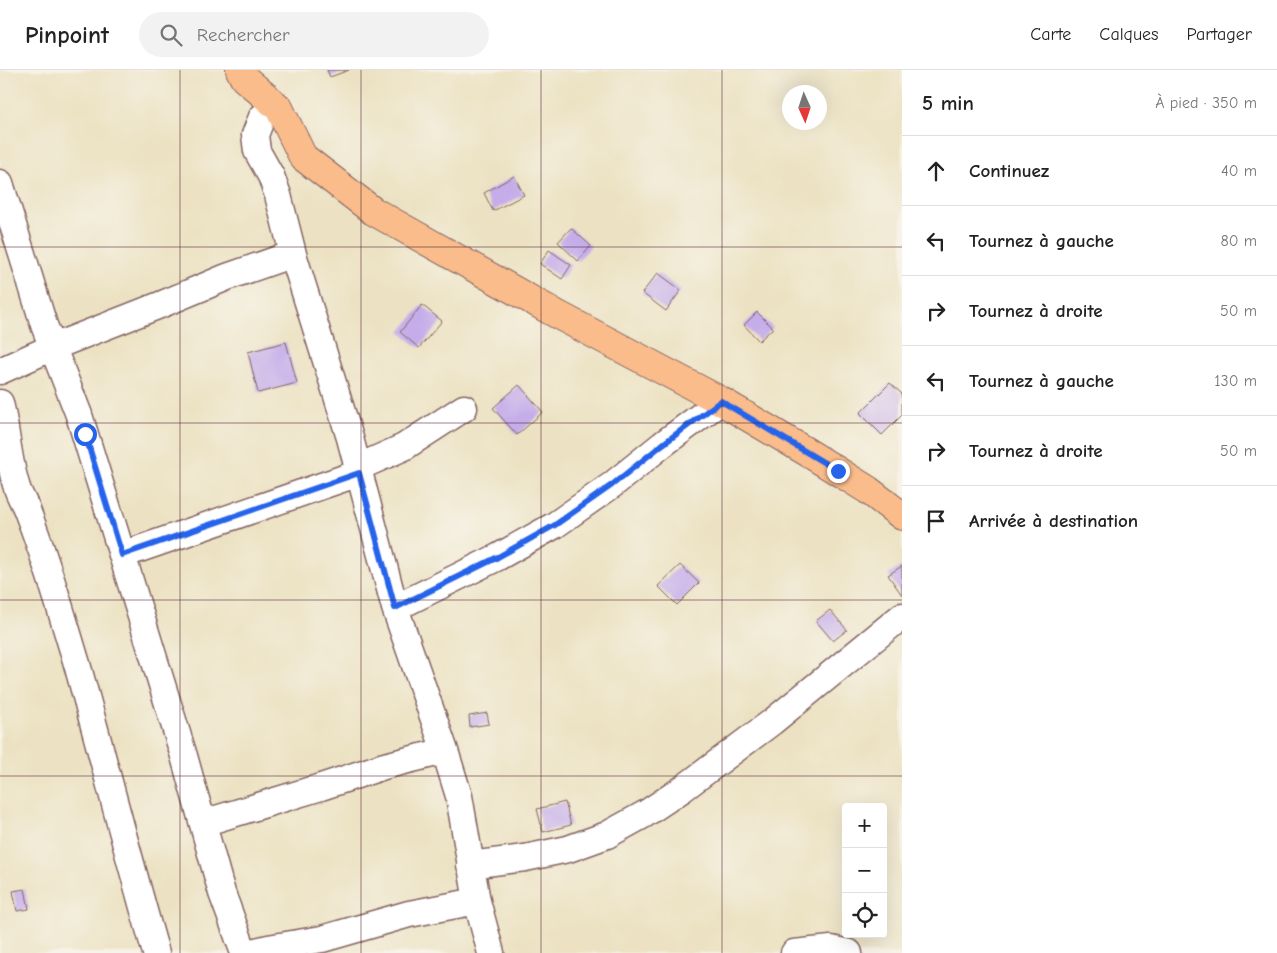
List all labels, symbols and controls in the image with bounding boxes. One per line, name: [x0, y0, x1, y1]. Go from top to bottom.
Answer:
search box: [139, 12, 489, 57]
text: Pinpoint: [25, 21, 109, 49]
icon: search: [157, 21, 185, 49]
text: Rechercher: [197, 24, 290, 46]
text: Carte: [1030, 24, 1071, 45]
text: Calques: [1099, 24, 1159, 45]
text: Partager: [1187, 24, 1252, 45]
north arrow: [782, 85, 827, 130]
text: 5 min: [922, 91, 974, 115]
text: À pied · 350 m: [1155, 94, 1257, 112]
icon: ahead: [922, 157, 950, 185]
text: Continuez: [969, 160, 1049, 182]
text: 40 m: [1221, 162, 1257, 180]
icon: left: [922, 227, 950, 255]
text: Tournez à gauche: [969, 230, 1114, 252]
text: 80 m: [1220, 232, 1257, 250]
icon: right: [922, 297, 950, 325]
text: Tournez à droite: [969, 300, 1103, 322]
text: 50 m: [1220, 302, 1257, 320]
icon: left: [922, 367, 950, 395]
text: Tournez à gauche: [969, 370, 1114, 392]
text: 130 m: [1214, 372, 1257, 390]
route start: [74, 423, 97, 446]
icon: right: [922, 437, 950, 465]
text: Tournez à droite: [969, 440, 1103, 462]
text: 50 m: [1220, 442, 1257, 460]
route end: [827, 460, 850, 483]
icon: arrive: [922, 507, 950, 535]
text: Arrivée à destination: [969, 510, 1138, 532]
map controls: [842, 803, 887, 938]
button: +: [842, 803, 887, 848]
button: −: [842, 848, 887, 893]
button: locate: [842, 893, 887, 938]

